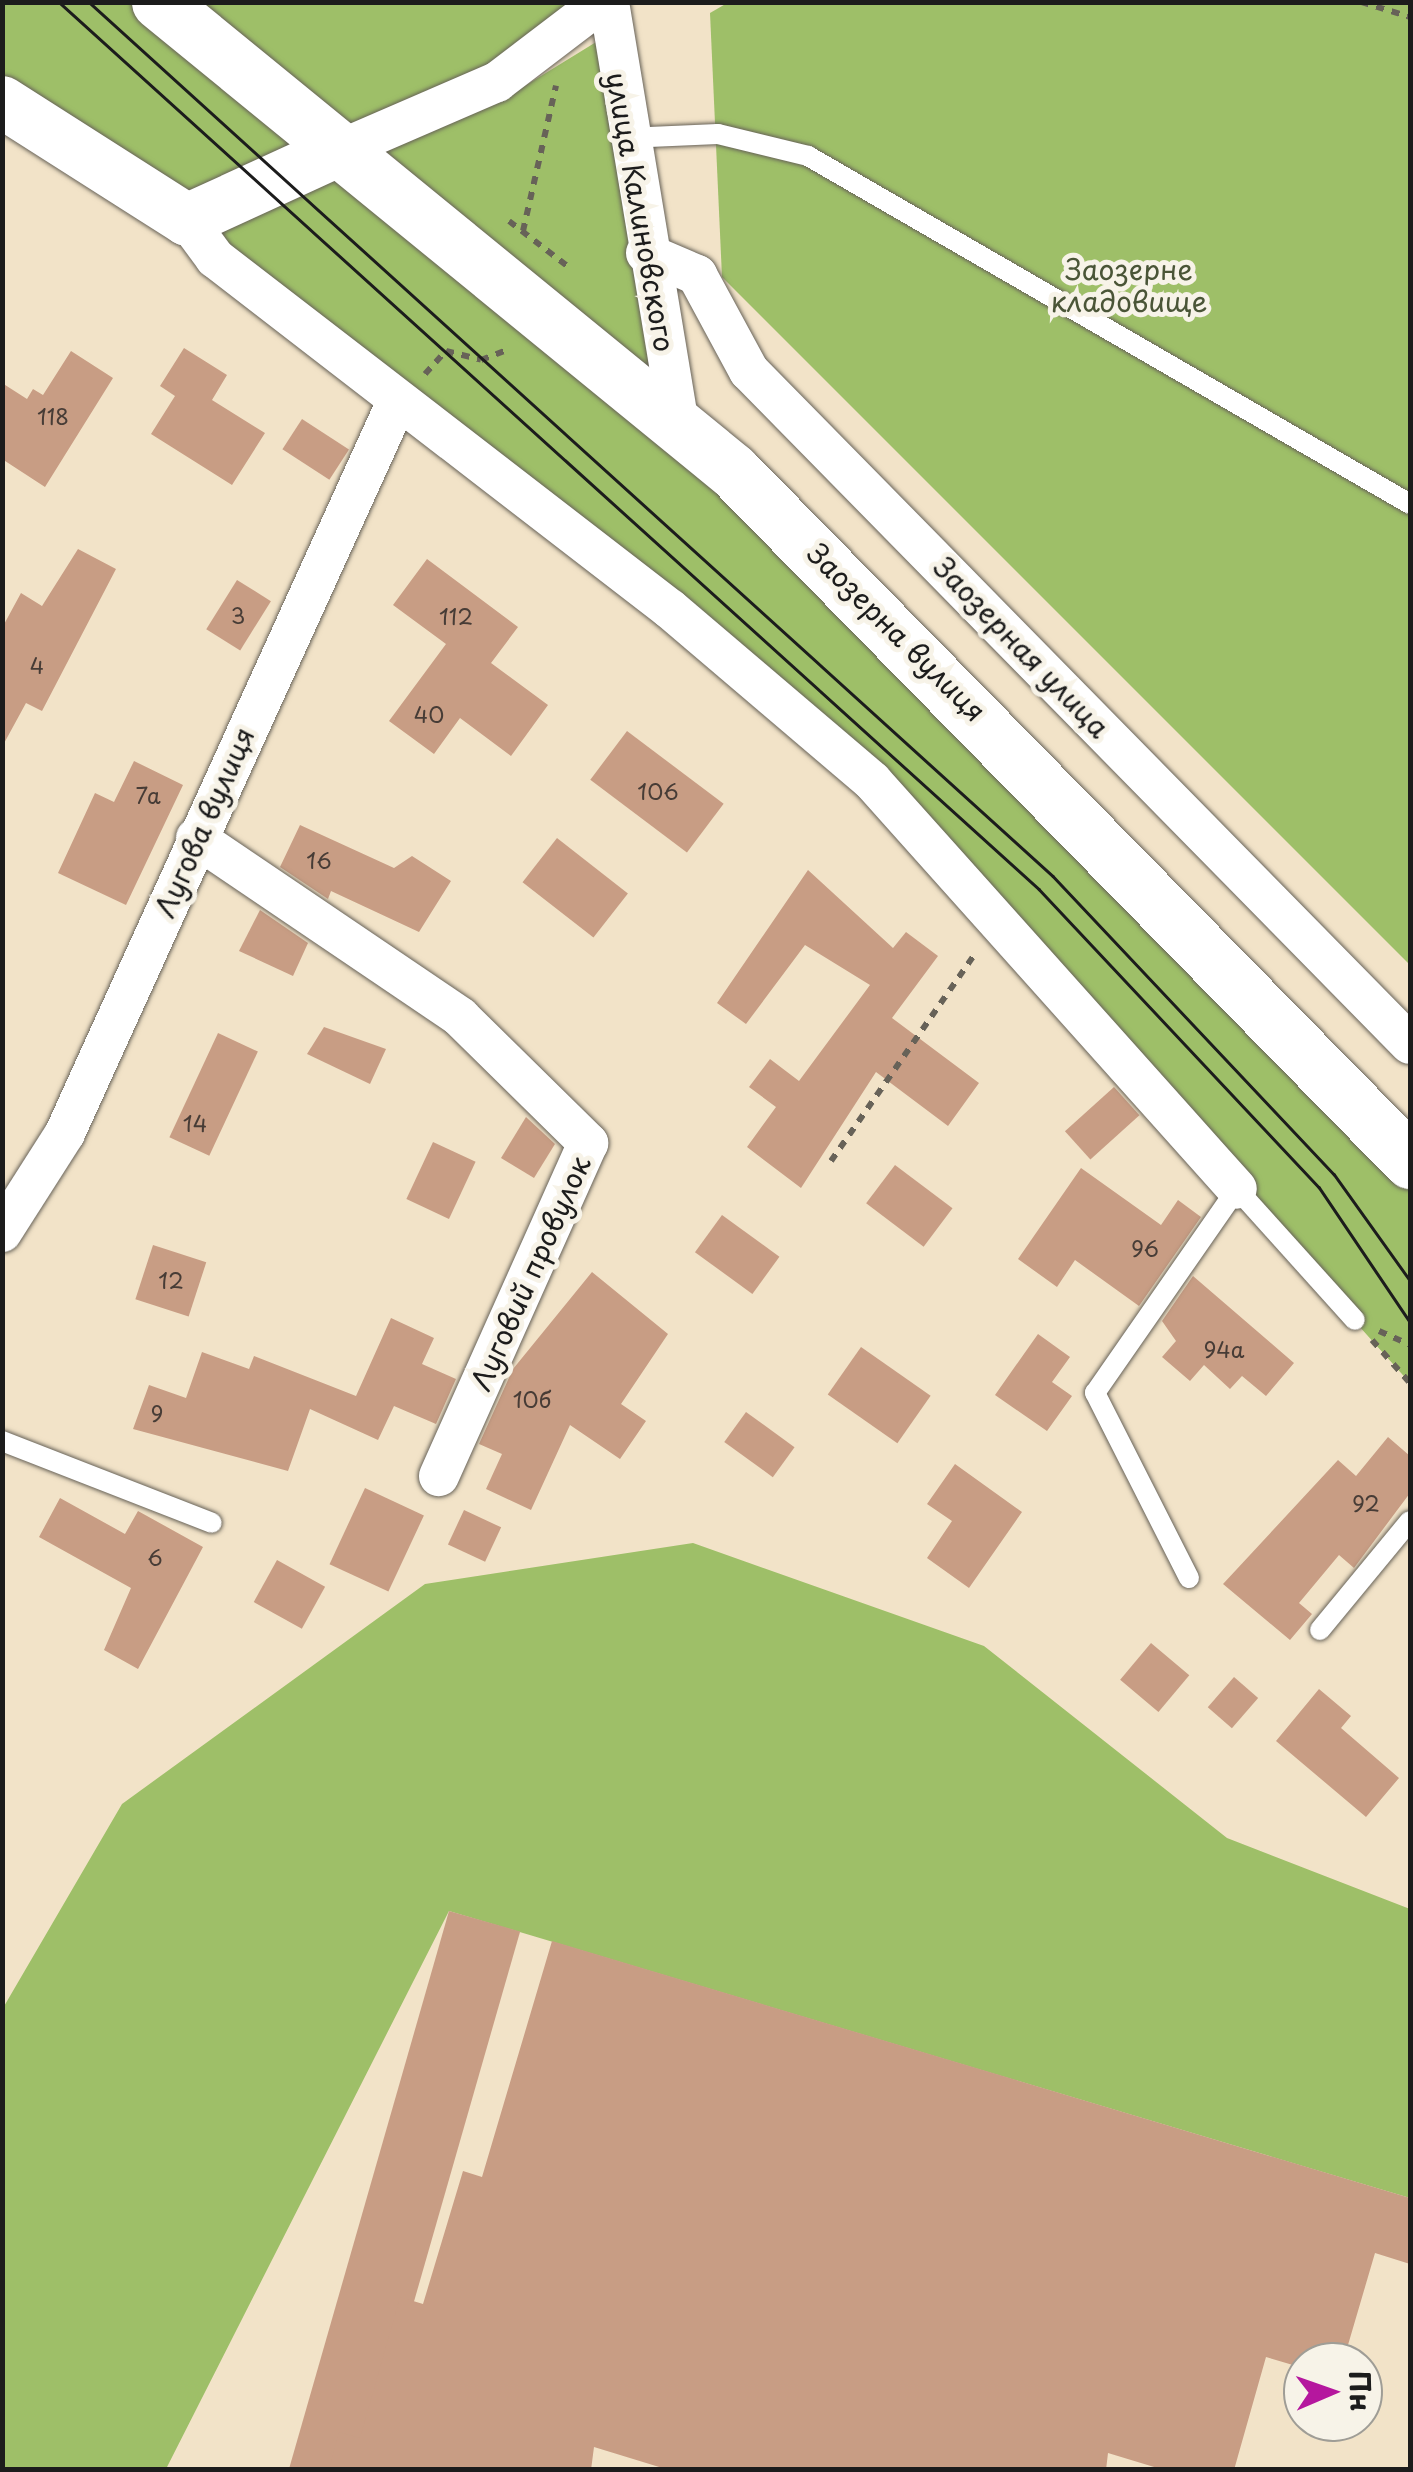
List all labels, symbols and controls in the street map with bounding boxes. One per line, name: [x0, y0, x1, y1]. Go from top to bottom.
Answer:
street label: улица Калиновского: [600, 69, 682, 355]
park label: Заозерне кладовище: [1051, 252, 1207, 318]
house number: 118: [37, 403, 69, 429]
street label: Заозерна вулиця: [801, 536, 993, 728]
street label: Заозерная улица: [927, 549, 1117, 745]
house number: 3: [231, 602, 245, 628]
house number: 112: [439, 603, 473, 629]
house number: 4: [30, 652, 44, 678]
house number: 40: [414, 701, 444, 727]
street label: Лугова вулиця: [147, 721, 261, 923]
house number: 106: [637, 778, 679, 804]
house number: 7а: [135, 782, 161, 808]
house number: 16: [306, 847, 332, 873]
house number: 14: [183, 1110, 207, 1136]
street label: Луговий провулок: [463, 1151, 597, 1395]
house number: 96: [1131, 1235, 1159, 1261]
house number: 12: [158, 1267, 184, 1293]
house number: 94а: [1203, 1336, 1245, 1362]
house number: 10б: [513, 1386, 551, 1412]
house number: 9: [151, 1400, 163, 1426]
house number: 92: [1352, 1490, 1380, 1516]
house number: 6: [147, 1544, 163, 1570]
north arrow: [1283, 2342, 1383, 2442]
text: Пн: [1339, 2370, 1384, 2412]

